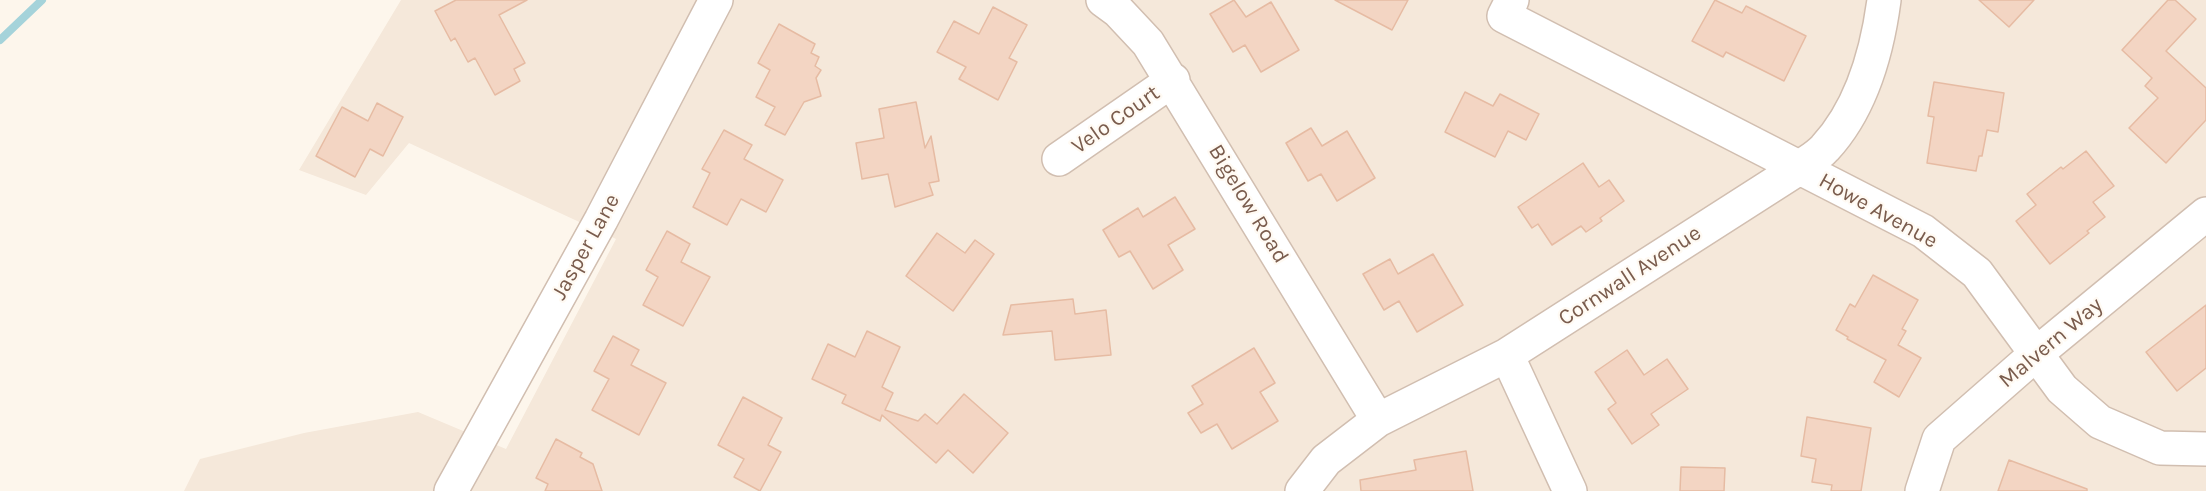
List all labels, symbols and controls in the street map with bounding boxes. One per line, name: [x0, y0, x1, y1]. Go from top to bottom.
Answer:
street label: Velo Court: [1067, 80, 1165, 160]
street label: Bigelow Road: [1202, 140, 1294, 268]
street label: Howe Avenue: [1814, 168, 1942, 254]
street label: Jasper Lane: [546, 189, 626, 305]
street label: Cornwall Avenue: [1554, 220, 1706, 332]
street label: Malvern Way: [1994, 292, 2108, 394]

